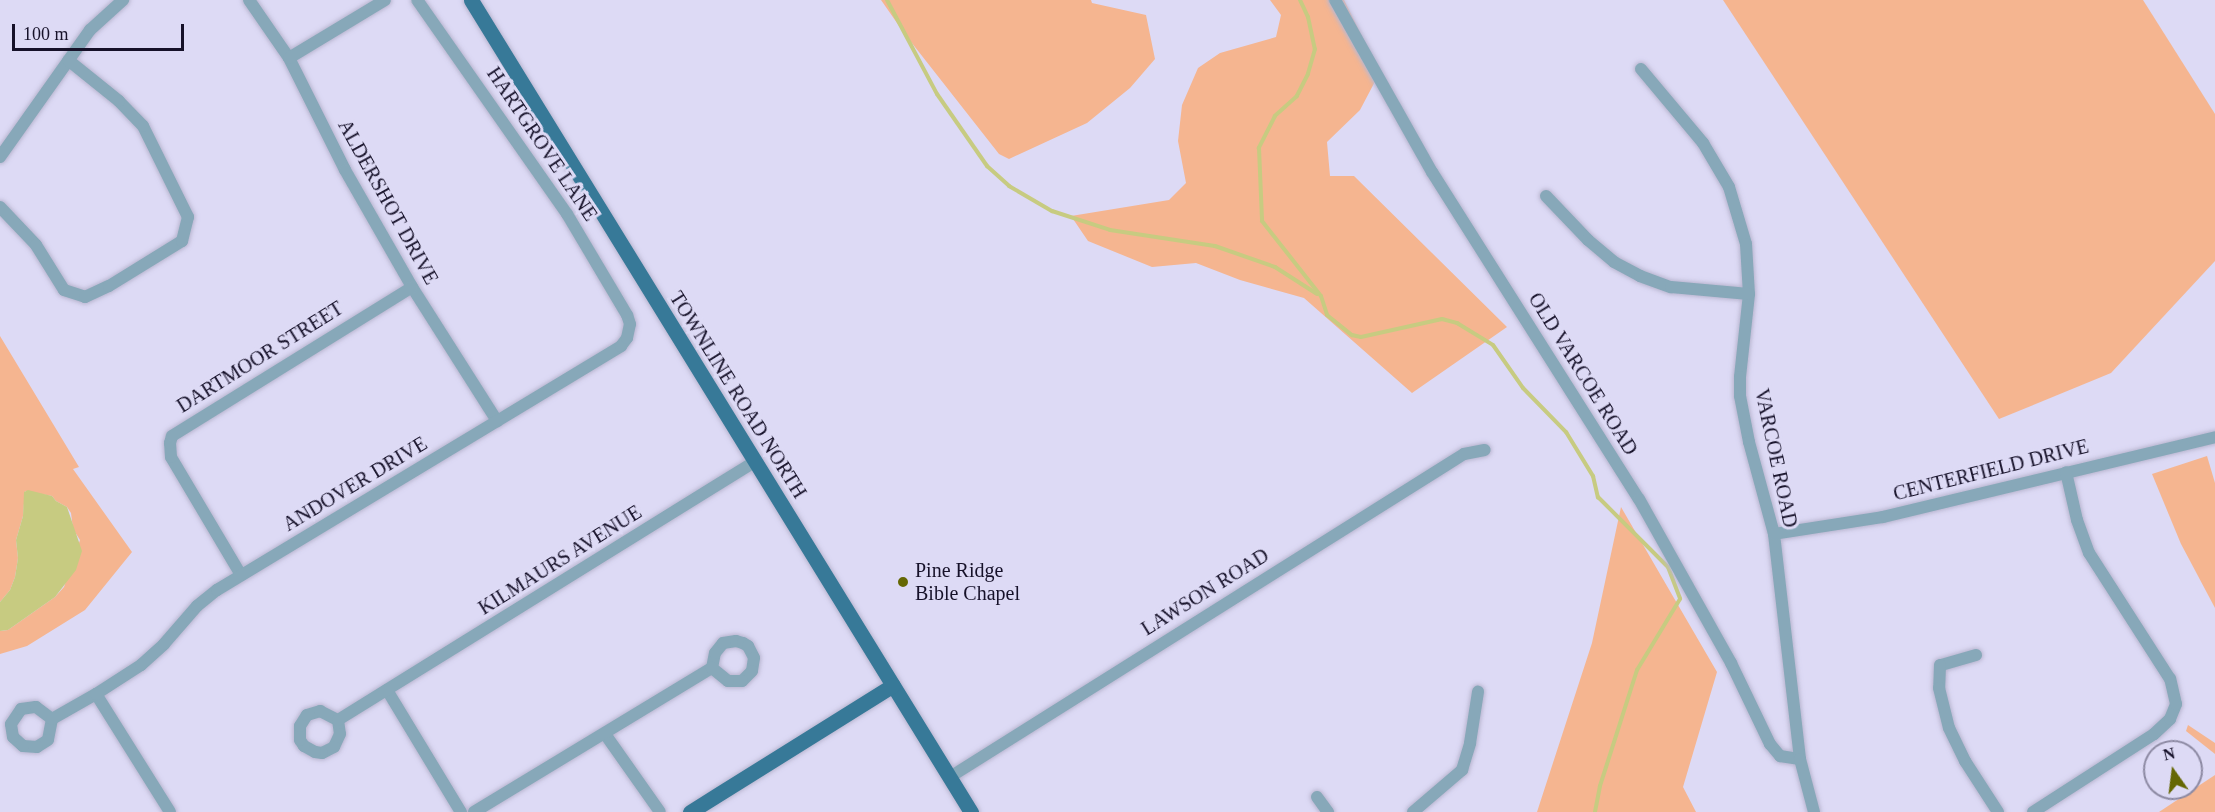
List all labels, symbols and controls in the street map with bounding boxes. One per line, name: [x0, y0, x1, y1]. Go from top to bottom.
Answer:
scale bar: [15, 12, 188, 50]
text: 100 m: [23, 24, 69, 44]
street label: HARTGROVE LANE: [482, 62, 602, 226]
street label: ALDERSHOT DRIVE: [333, 115, 443, 289]
street label: TOWNLINE ROAD NORTH: [664, 287, 812, 503]
street label: OLD VARCOE ROAD: [1523, 288, 1643, 460]
street label: DARTMOOR STREET: [172, 296, 348, 418]
street label: VARCOE ROAD: [1750, 386, 1802, 530]
street label: ANDOVER DRIVE: [279, 432, 431, 536]
street label: CENTERFIELD DRIVE: [1891, 434, 2091, 506]
street label: KILMAURS AVENUE: [473, 500, 647, 620]
street label: LAWSON ROAD: [1137, 543, 1273, 641]
place label: Pine Ridge Bible Chapel: [915, 558, 1020, 605]
marker: Pine Ridge Bible Chapel: [896, 575, 910, 589]
north arrow: [2143, 740, 2203, 800]
text: N: [2161, 744, 2177, 764]

